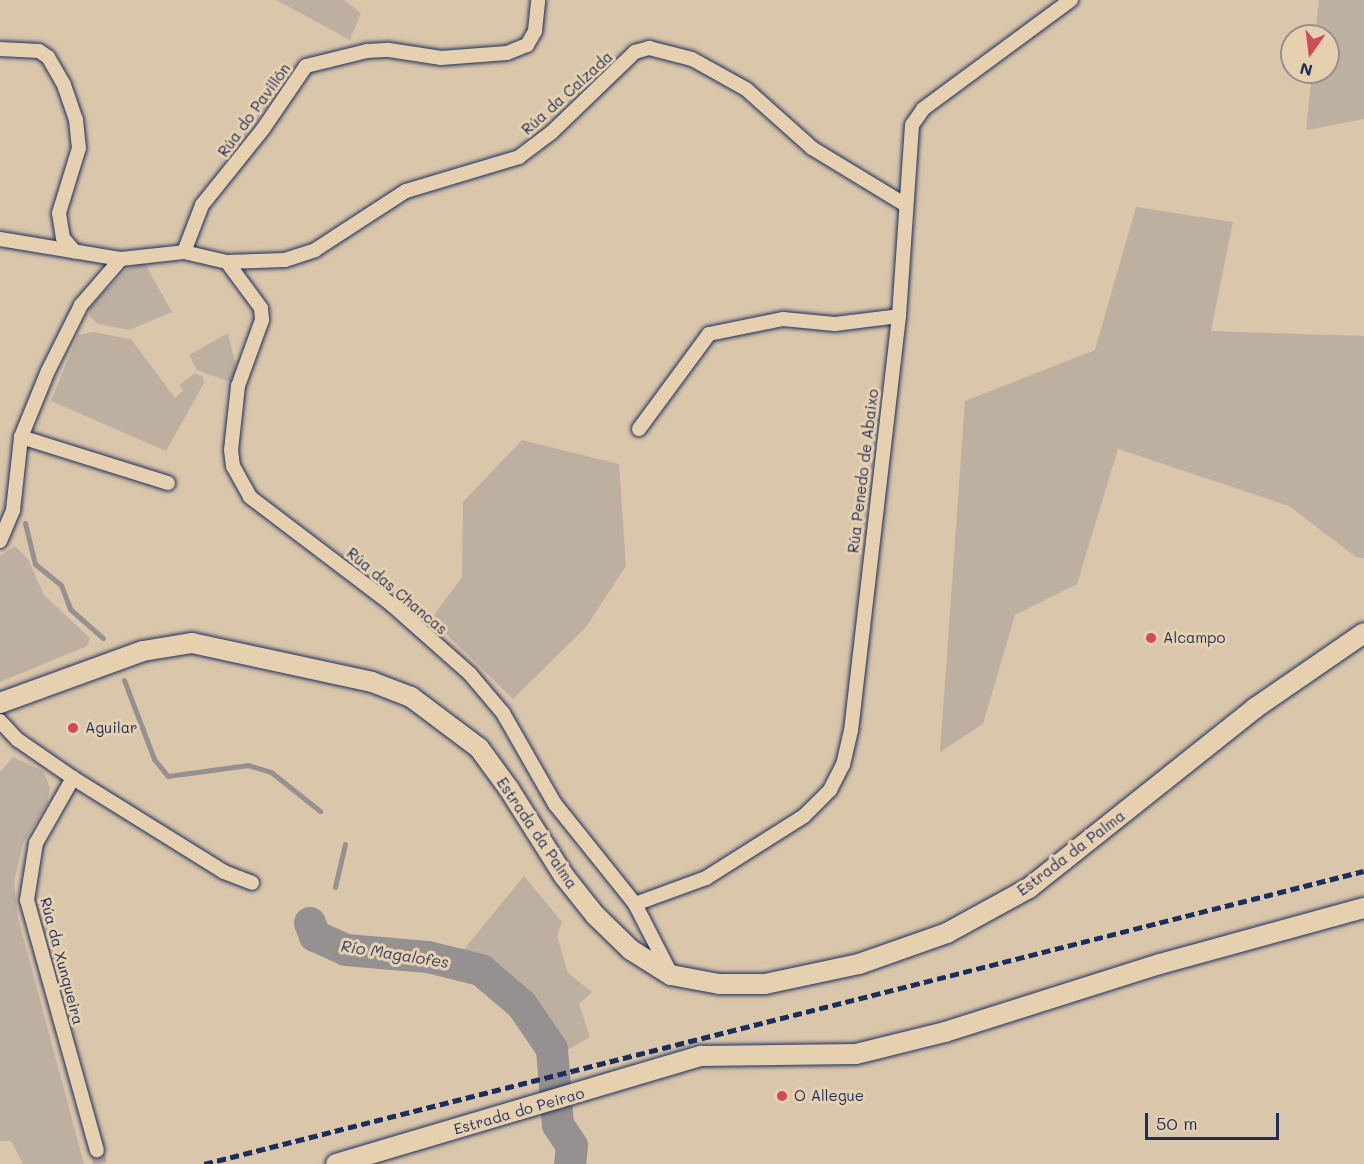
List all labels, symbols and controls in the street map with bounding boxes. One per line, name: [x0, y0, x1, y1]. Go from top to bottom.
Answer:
north arrow: [1280, 24, 1340, 84]
street label: Rúa da Calzada: [518, 48, 616, 138]
text: N: [1298, 58, 1314, 82]
street label: Rúa do Pavillón: [214, 60, 294, 160]
street label: Rúa Penedo de Abaixo: [844, 388, 882, 554]
street label: Rúa das Chancas: [343, 544, 451, 638]
place label: Alcampo: [1163, 629, 1225, 647]
marker: Alcampo: [1144, 631, 1158, 645]
place label: Aguilar: [85, 719, 138, 737]
marker: Aguilar: [66, 721, 80, 735]
street label: Estrada da Palma: [493, 774, 581, 892]
street label: Estrada da Palma: [1014, 807, 1128, 899]
street label: Rúa da Xunqueira: [36, 896, 88, 1026]
water label: Río Magalofes: [340, 936, 450, 972]
street label: Estrada do Peirao: [452, 1084, 586, 1138]
place label: O Allegue: [794, 1087, 864, 1105]
marker: O Allegue: [775, 1089, 789, 1103]
scale bar: [1148, 1101, 1282, 1139]
text: 50 m: [1156, 1111, 1198, 1135]

